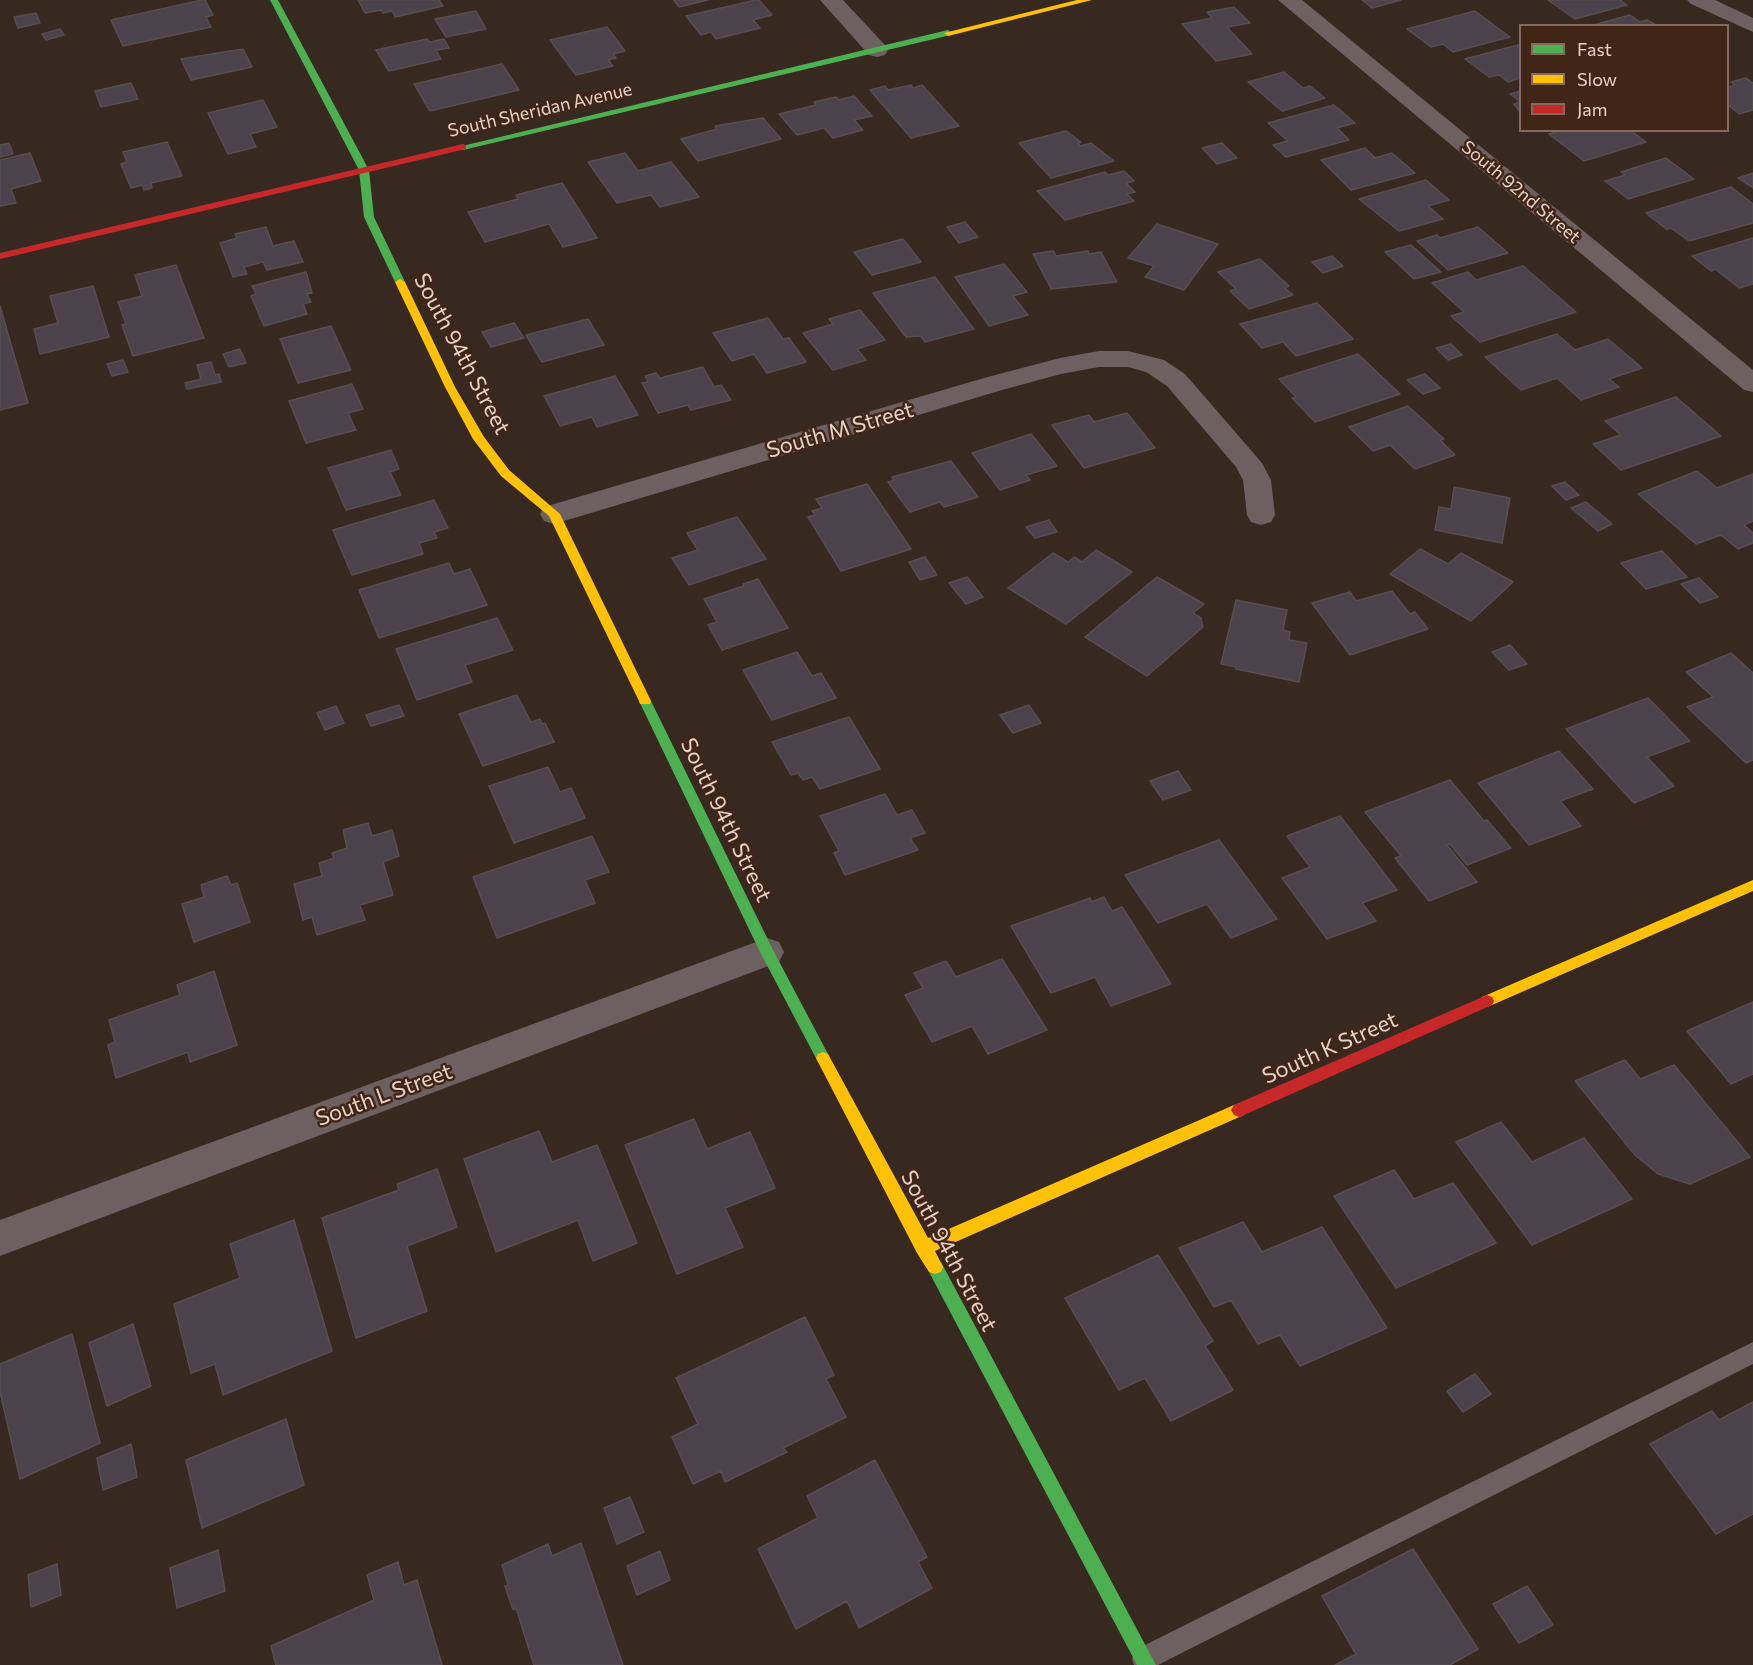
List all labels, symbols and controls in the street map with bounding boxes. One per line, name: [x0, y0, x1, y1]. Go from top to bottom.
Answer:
legend: [1519, 24, 1729, 132]
text: Fast: [1577, 38, 1612, 60]
text: Slow: [1577, 68, 1617, 90]
street label: South Sheridan Avenue: [446, 78, 634, 142]
text: Jam: [1577, 98, 1607, 120]
street label: South 92nd Street: [1457, 136, 1585, 248]
street label: South 94th Street: [408, 269, 516, 439]
street label: South M Street: [763, 396, 917, 464]
street label: South 94th Street: [675, 734, 777, 906]
street label: South K Street: [1258, 1006, 1402, 1090]
street label: South L Street: [312, 1058, 456, 1132]
street label: South 94th Street: [895, 1166, 1003, 1336]

